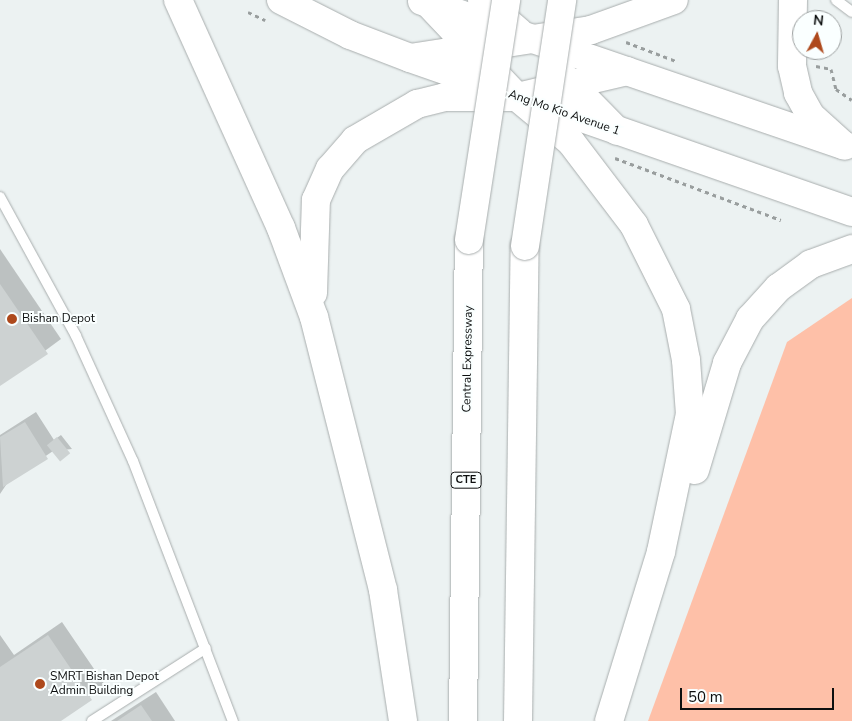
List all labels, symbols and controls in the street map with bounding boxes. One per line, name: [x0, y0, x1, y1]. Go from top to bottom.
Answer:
north arrow: [792, 10, 842, 60]
text: N: [812, 11, 825, 31]
street label: Ang Mo Kio Avenue 1: [506, 87, 622, 139]
street label: Central Expressway: [460, 305, 476, 413]
place label: Bishan Depot: [22, 312, 95, 326]
marker: Bishan Depot: [6, 313, 18, 325]
road number: CTE: [450, 472, 482, 488]
place label: SMRT Bishan Depot Admin Building: [50, 670, 159, 698]
marker: SMRT Bishan Depot Admin Building: [34, 678, 46, 690]
scale bar: [682, 678, 836, 710]
text: 50 m: [688, 687, 723, 707]

